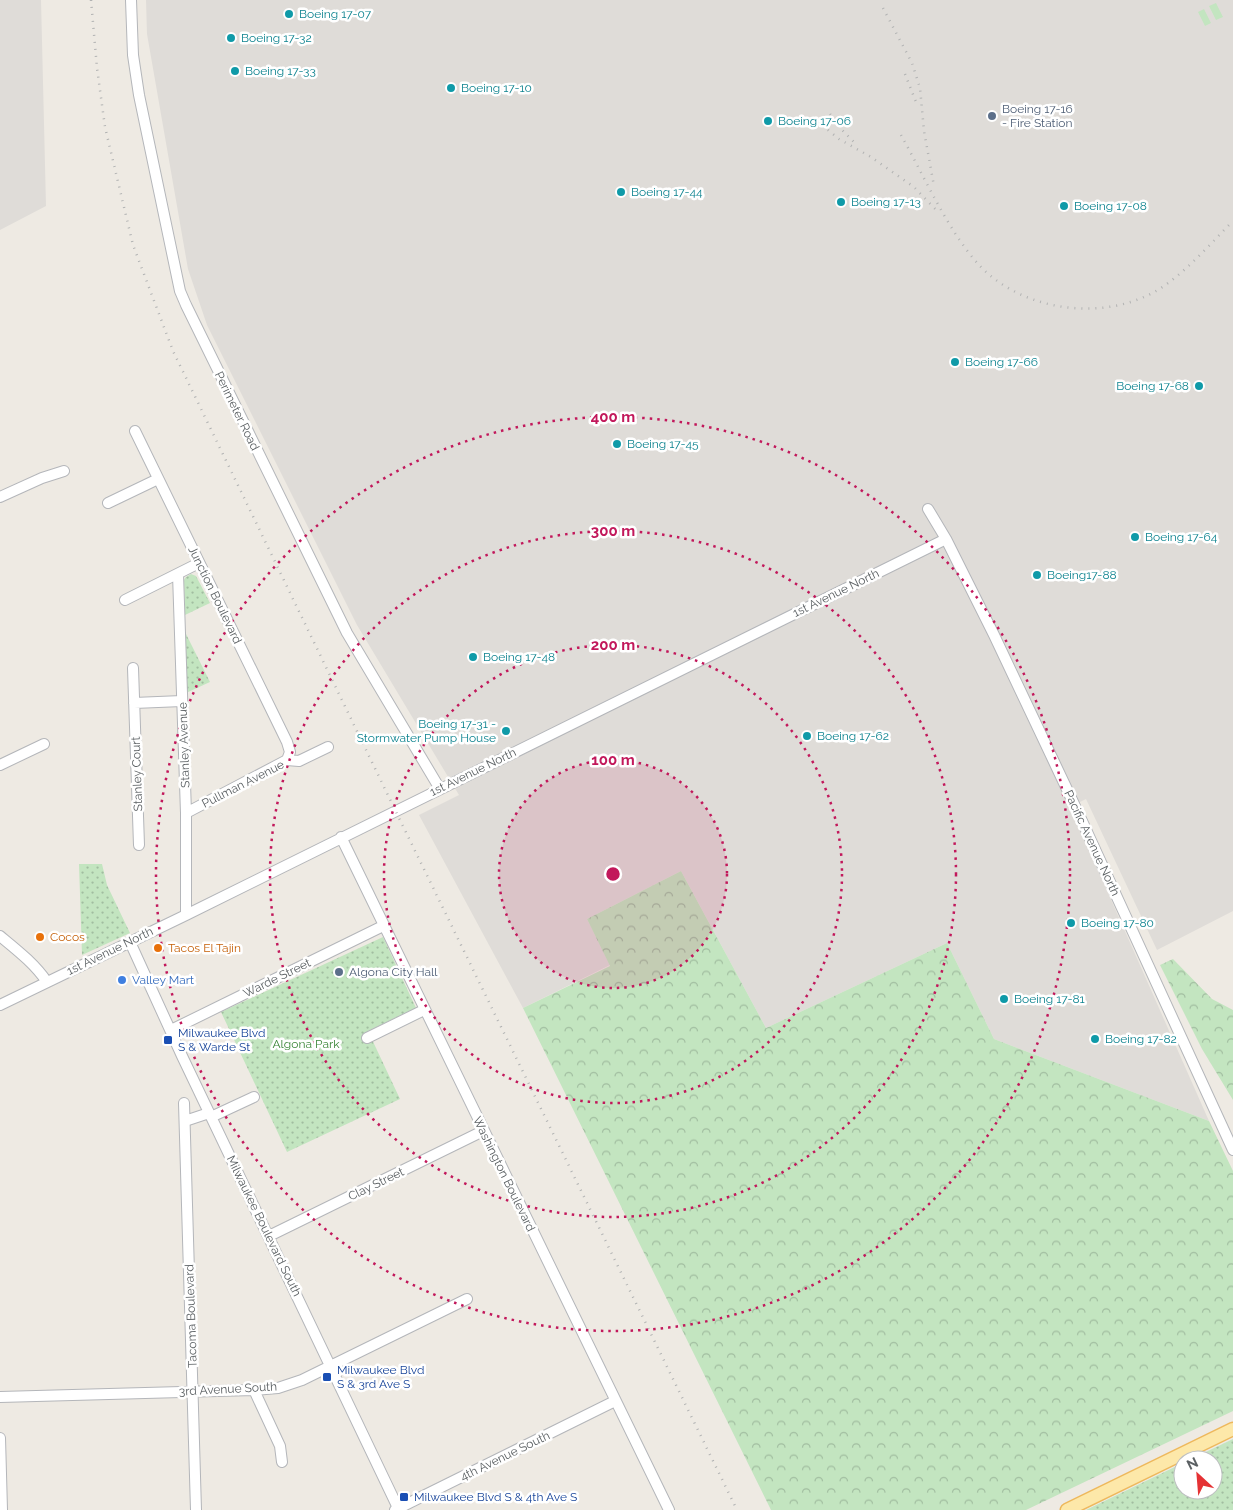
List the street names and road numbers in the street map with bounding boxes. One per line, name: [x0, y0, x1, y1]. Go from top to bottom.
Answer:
street label: Perimeter Road: [212, 369, 262, 453]
street label: Junction Boulevard: [185, 544, 245, 646]
street label: 1st Avenue North: [791, 566, 881, 620]
street label: Stanley Avenue: [176, 702, 192, 788]
street label: Stanley Court: [129, 736, 145, 812]
street label: 1st Avenue North: [428, 745, 518, 799]
street label: Pullman Avenue: [200, 757, 286, 811]
street label: Pacific Avenue North: [1061, 788, 1123, 898]
street label: 1st Avenue North: [65, 924, 155, 978]
street label: Warde Street: [241, 956, 313, 1000]
street label: Washington Boulevard: [470, 1114, 538, 1234]
street label: Milwaukee Boulevard South: [224, 1153, 304, 1299]
street label: Clay Street: [346, 1164, 406, 1204]
street label: Tacoma Boulevard: [182, 1264, 200, 1368]
street label: 3rd Avenue South: [179, 1379, 277, 1399]
street label: 4th Avenue South: [458, 1428, 552, 1484]

